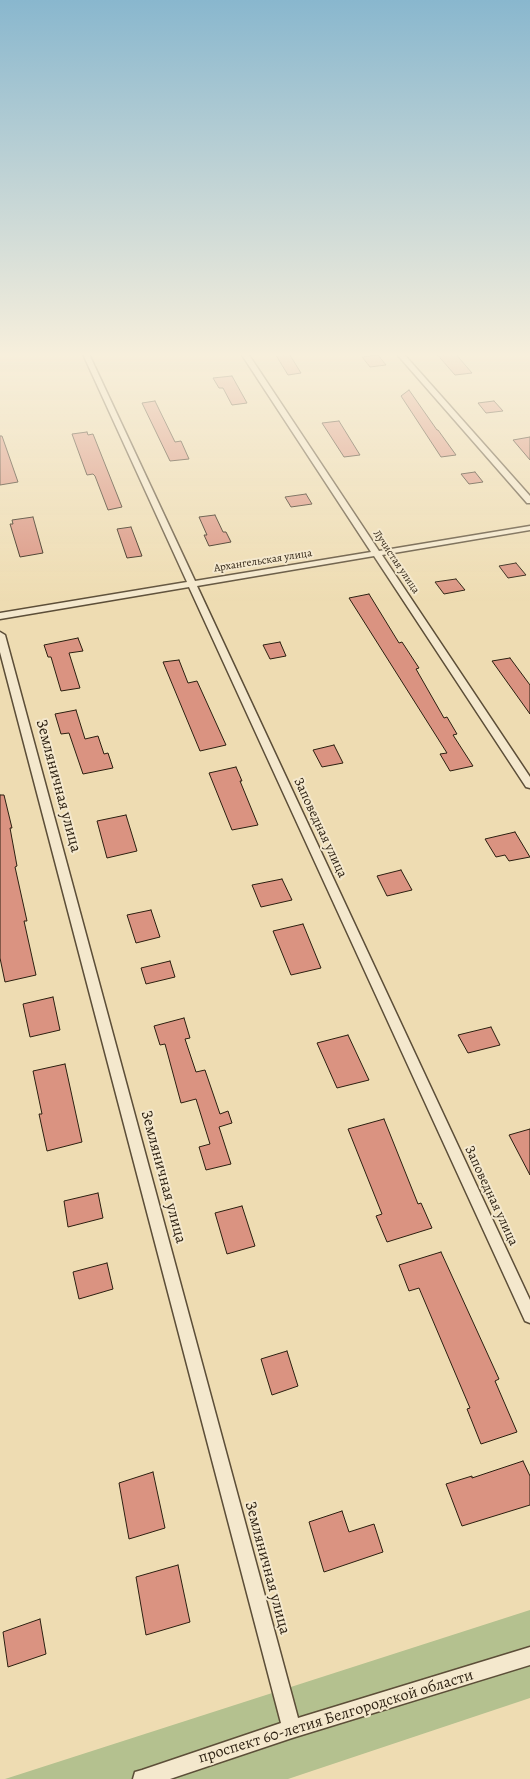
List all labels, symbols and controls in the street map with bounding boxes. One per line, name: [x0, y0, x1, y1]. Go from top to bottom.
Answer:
street label: Лучистая улица: [370, 528, 422, 596]
street label: Архангельская улица: [213, 547, 313, 575]
street label: Земляничная улица: [31, 717, 85, 855]
street label: Заповедная улица: [289, 775, 351, 881]
street label: Земляничная улица: [136, 1108, 190, 1246]
street label: Заповедная улица: [460, 1143, 522, 1249]
street label: Земляничная улица: [240, 1499, 294, 1637]
street label: проспект 60-летия Белгородской области: [196, 1666, 476, 1768]

